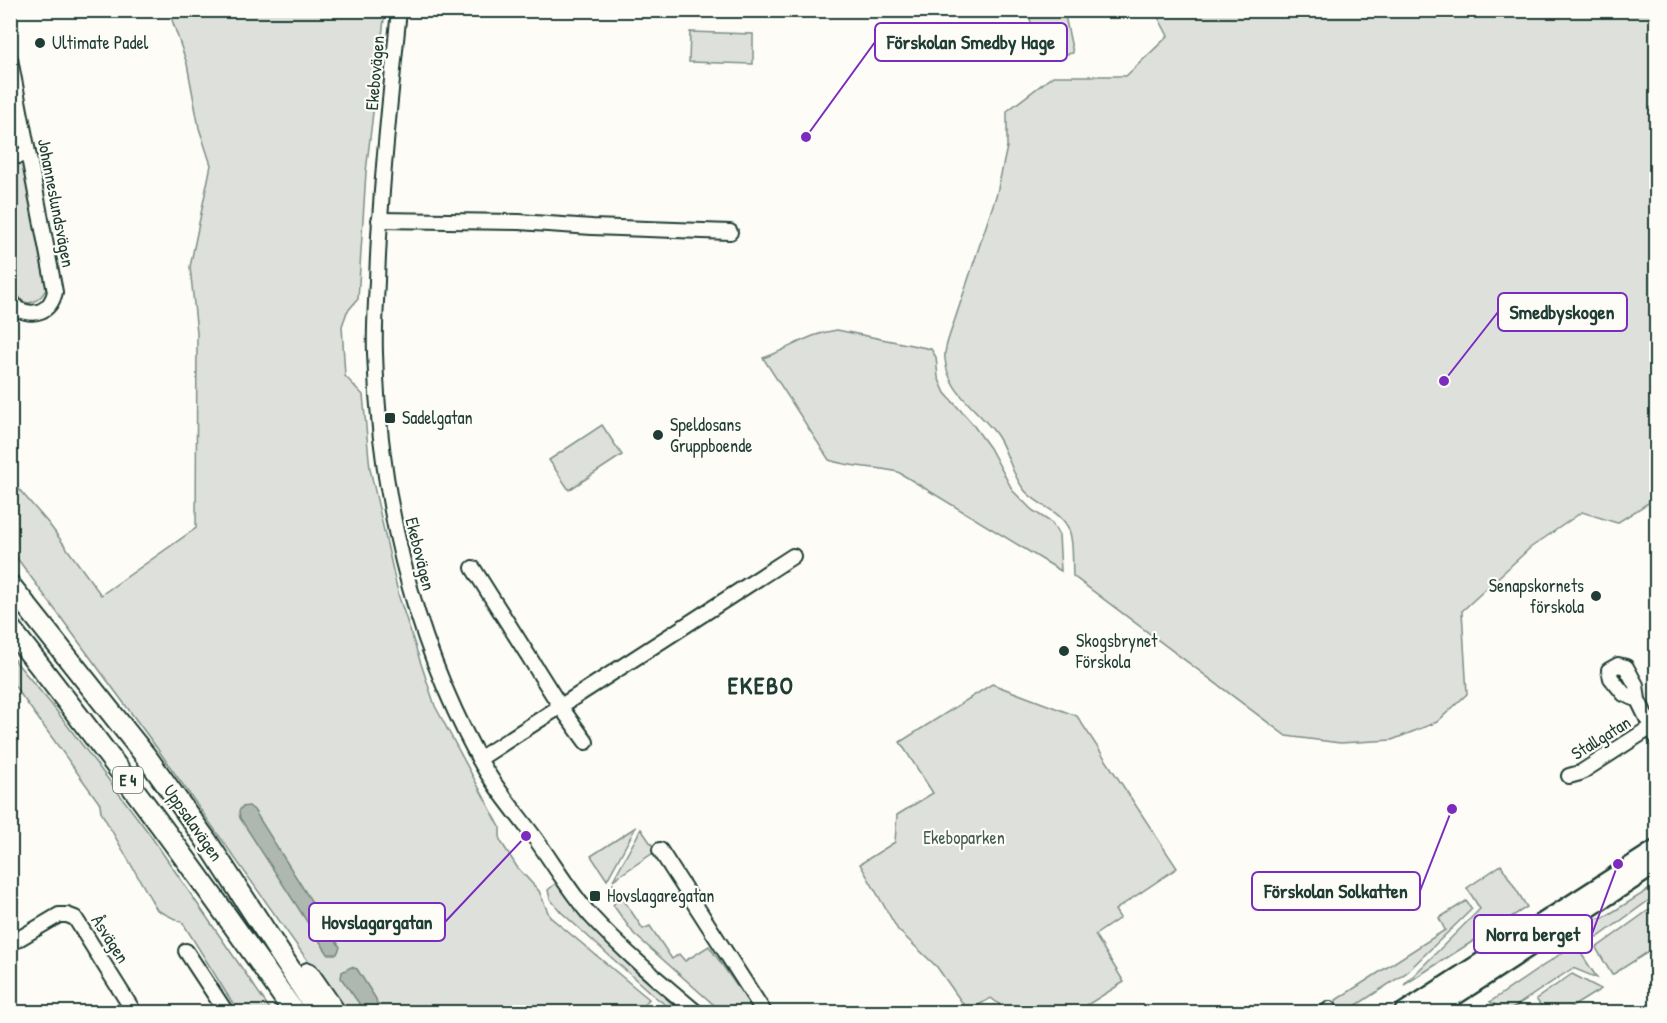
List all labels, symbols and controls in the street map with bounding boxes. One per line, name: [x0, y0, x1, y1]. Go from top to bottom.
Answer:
callout: Förskolan Smedby Hage: [875, 23, 1067, 61]
text: Förskolan Smedby Hage: [886, 28, 1055, 56]
place label: Ultimate Padel: [52, 30, 149, 55]
street label: Ekebovägen: [359, 35, 390, 111]
marker: Ultimate Padel: [33, 36, 47, 50]
street label: Johanneslundsvägen: [32, 136, 81, 269]
callout: Smedbyskogen: [1498, 293, 1627, 331]
text: Smedbyskogen: [1509, 298, 1615, 326]
place label: Sadelgatan: [402, 405, 473, 430]
marker: Sadelgatan: [383, 411, 397, 425]
place label: Speldosans Gruppboende: [670, 412, 752, 458]
marker: Speldosans Gruppboende: [651, 428, 665, 442]
street label: Ekebovägen: [399, 515, 442, 593]
place label: Senapskornets förskola: [1489, 573, 1584, 619]
marker: Senapskornets förskola: [1589, 589, 1603, 603]
place label: Skogsbrynet Förskola: [1075, 628, 1158, 674]
marker: Skogsbrynet Förskola: [1057, 644, 1071, 658]
district label: EKEBO: [728, 669, 794, 701]
street label: Stallgatan: [1566, 710, 1635, 766]
road number: E 4: [113, 767, 143, 793]
street label: Uppsalavägen: [158, 779, 229, 866]
park label: Ekeboparken: [923, 825, 1005, 850]
callout: Förskolan Solkatten: [1252, 872, 1420, 910]
text: Förskolan Solkatten: [1263, 877, 1408, 904]
place label: Hovslagaregatan: [607, 883, 714, 908]
marker: Hovslagaregatan: [588, 889, 602, 903]
callout: Hovslagargatan: [309, 903, 445, 941]
text: Hovslagargatan: [321, 908, 433, 936]
street label: Åsvägen: [85, 910, 135, 968]
callout: Norra berget: [1474, 915, 1592, 953]
text: Norra berget: [1486, 920, 1581, 948]

